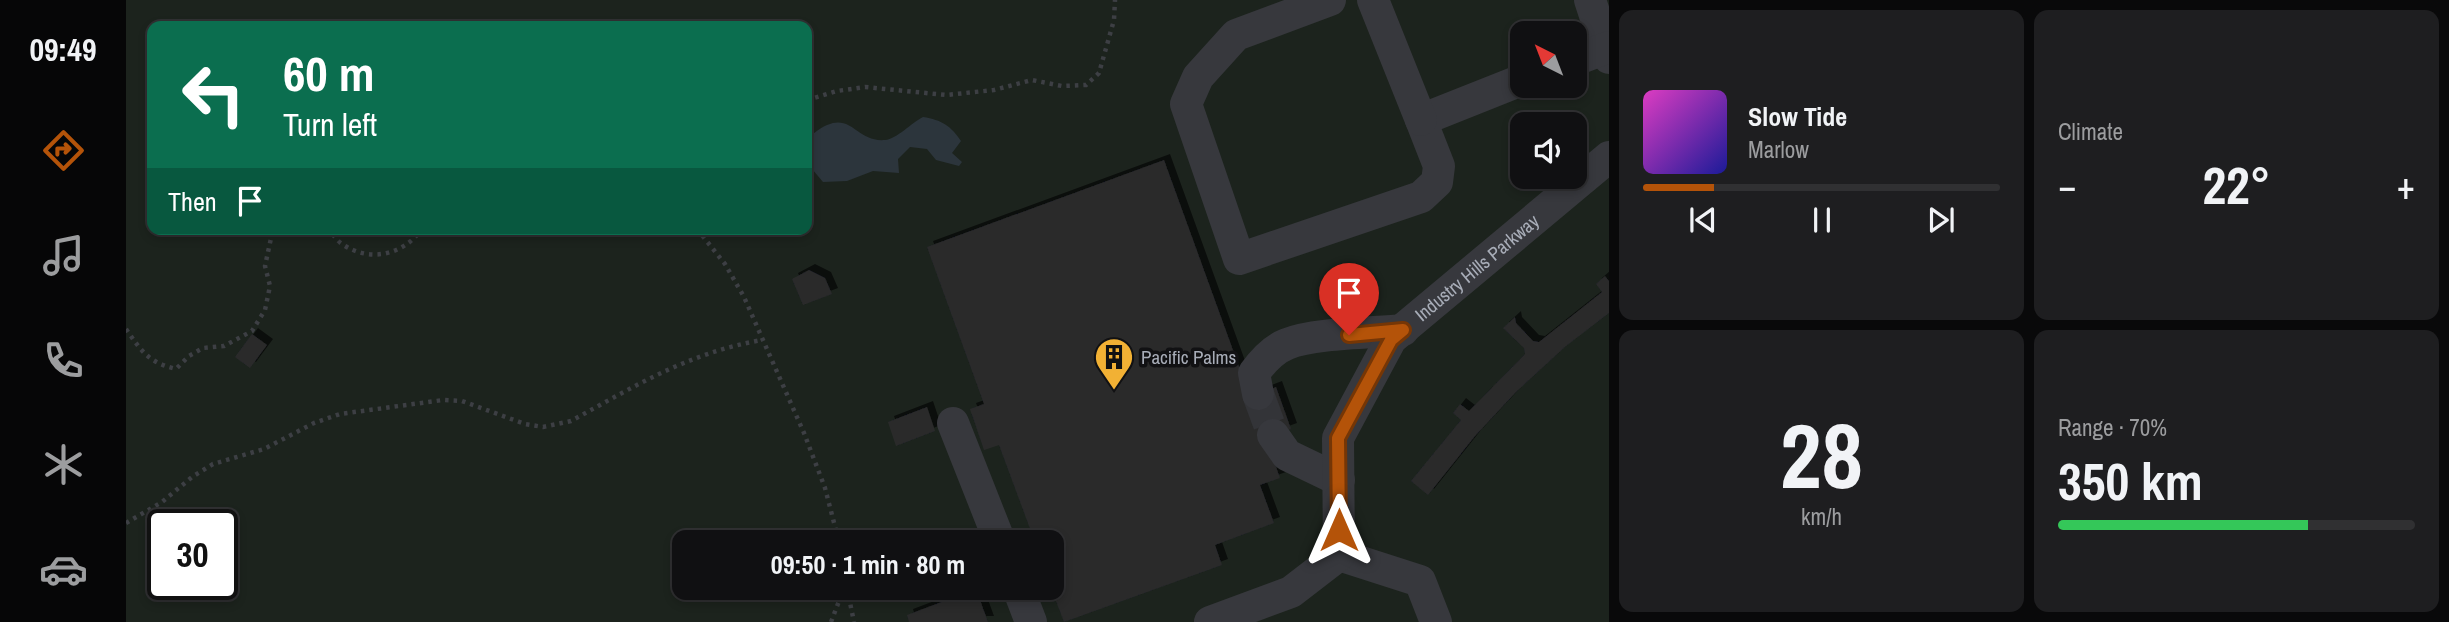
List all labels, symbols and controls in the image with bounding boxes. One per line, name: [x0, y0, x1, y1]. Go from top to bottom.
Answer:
north arrow: [1510, 21, 1587, 98]
map controls: [1510, 21, 1587, 189]
text: 09:49: [29, 28, 97, 71]
text: 60 m: [283, 40, 375, 106]
icon: left: [168, 49, 259, 140]
text: Slow Tide: [1748, 99, 1847, 134]
text: Turn left: [283, 103, 377, 146]
button: sound: [1510, 112, 1587, 189]
text: Climate: [2058, 116, 2123, 147]
icon: directions: [39, 126, 88, 175]
text: Marlow: [1748, 134, 1809, 165]
text: 22°: [2202, 150, 2271, 220]
text: −: [2058, 160, 2076, 211]
text: +: [2397, 160, 2415, 211]
icon: arrive: [231, 182, 269, 220]
text: Then: [168, 184, 217, 219]
icon: previous: [1684, 201, 1722, 239]
icon: pause: [1803, 201, 1841, 239]
icon: next: [1922, 201, 1960, 239]
street label: Industry Hills Parkway: [1409, 208, 1544, 327]
icon: music: [39, 231, 88, 280]
pin: [1319, 263, 1379, 335]
icon: arrive: [1330, 274, 1368, 312]
icon: phone: [39, 336, 88, 385]
building icon: Pacific Palms: [1093, 336, 1135, 391]
place label: Pacific Palms: [1141, 344, 1236, 370]
text: 28: [1780, 394, 1863, 516]
text: Range · 70%: [2058, 412, 2167, 443]
icon: climate: [39, 440, 88, 489]
text: 350 km: [2058, 446, 2203, 516]
position arrow: [1302, 493, 1376, 567]
text: km/h: [1801, 501, 1842, 532]
speed limit sign: 30: [147, 509, 238, 600]
icon: car: [39, 545, 88, 594]
text: 09:50 · 1 min · 80 m: [771, 547, 965, 582]

